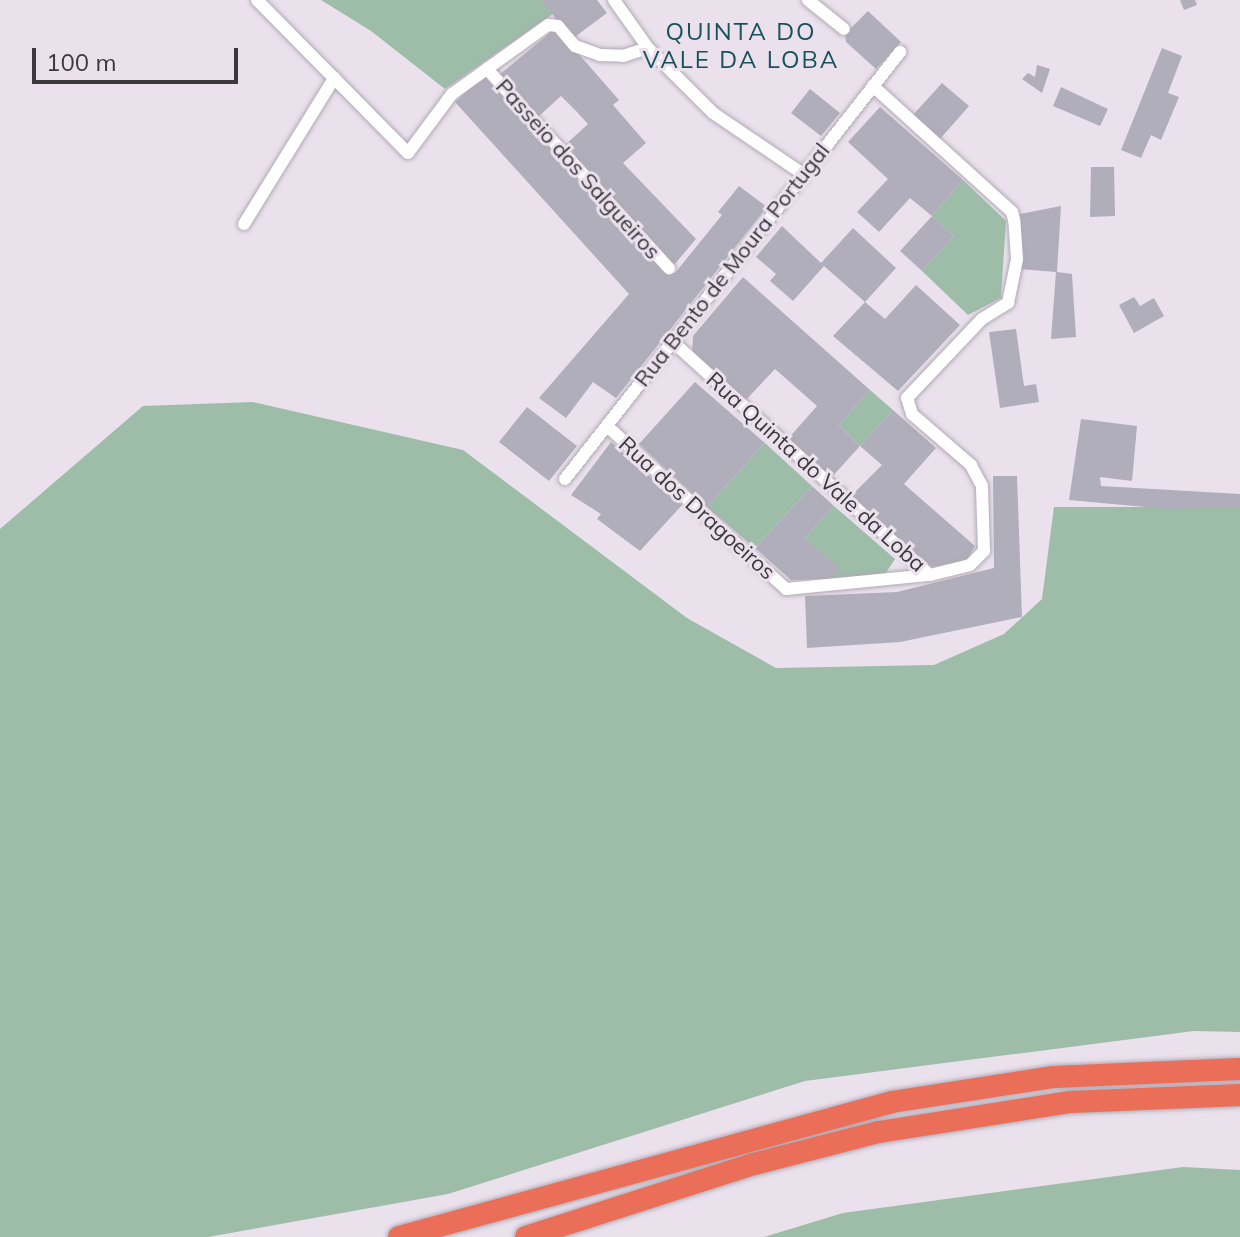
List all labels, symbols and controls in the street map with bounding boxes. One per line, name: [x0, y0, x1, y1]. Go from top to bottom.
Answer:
district label: QUINTA DO VALE DA LOBA: [643, 18, 839, 74]
scale bar: [36, 32, 242, 82]
text: 100 m: [46, 47, 117, 77]
street label: Passeio dos Salgueiros: [490, 73, 666, 265]
street label: Rua Bento de Moura Portugal: [629, 138, 835, 392]
street label: Rua Quinta do Vale da Loba: [701, 366, 931, 578]
street label: Rua dos Dragoeiros: [613, 431, 781, 585]

